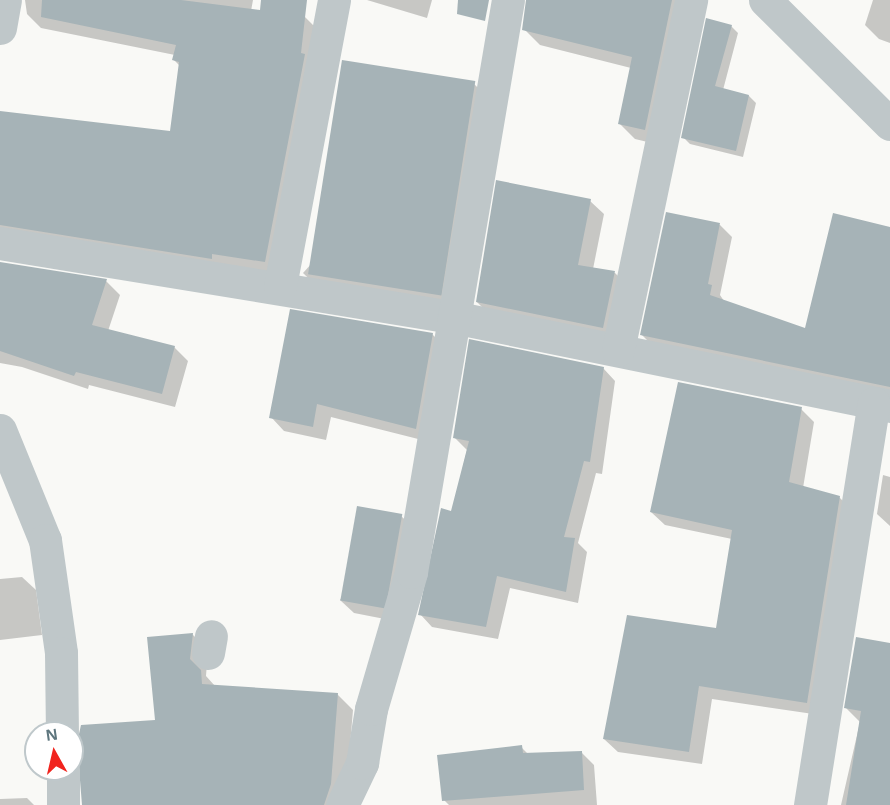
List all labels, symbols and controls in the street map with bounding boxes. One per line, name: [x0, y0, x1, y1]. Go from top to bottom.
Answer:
north arrow: [24, 721, 84, 781]
text: N: [45, 725, 59, 744]

